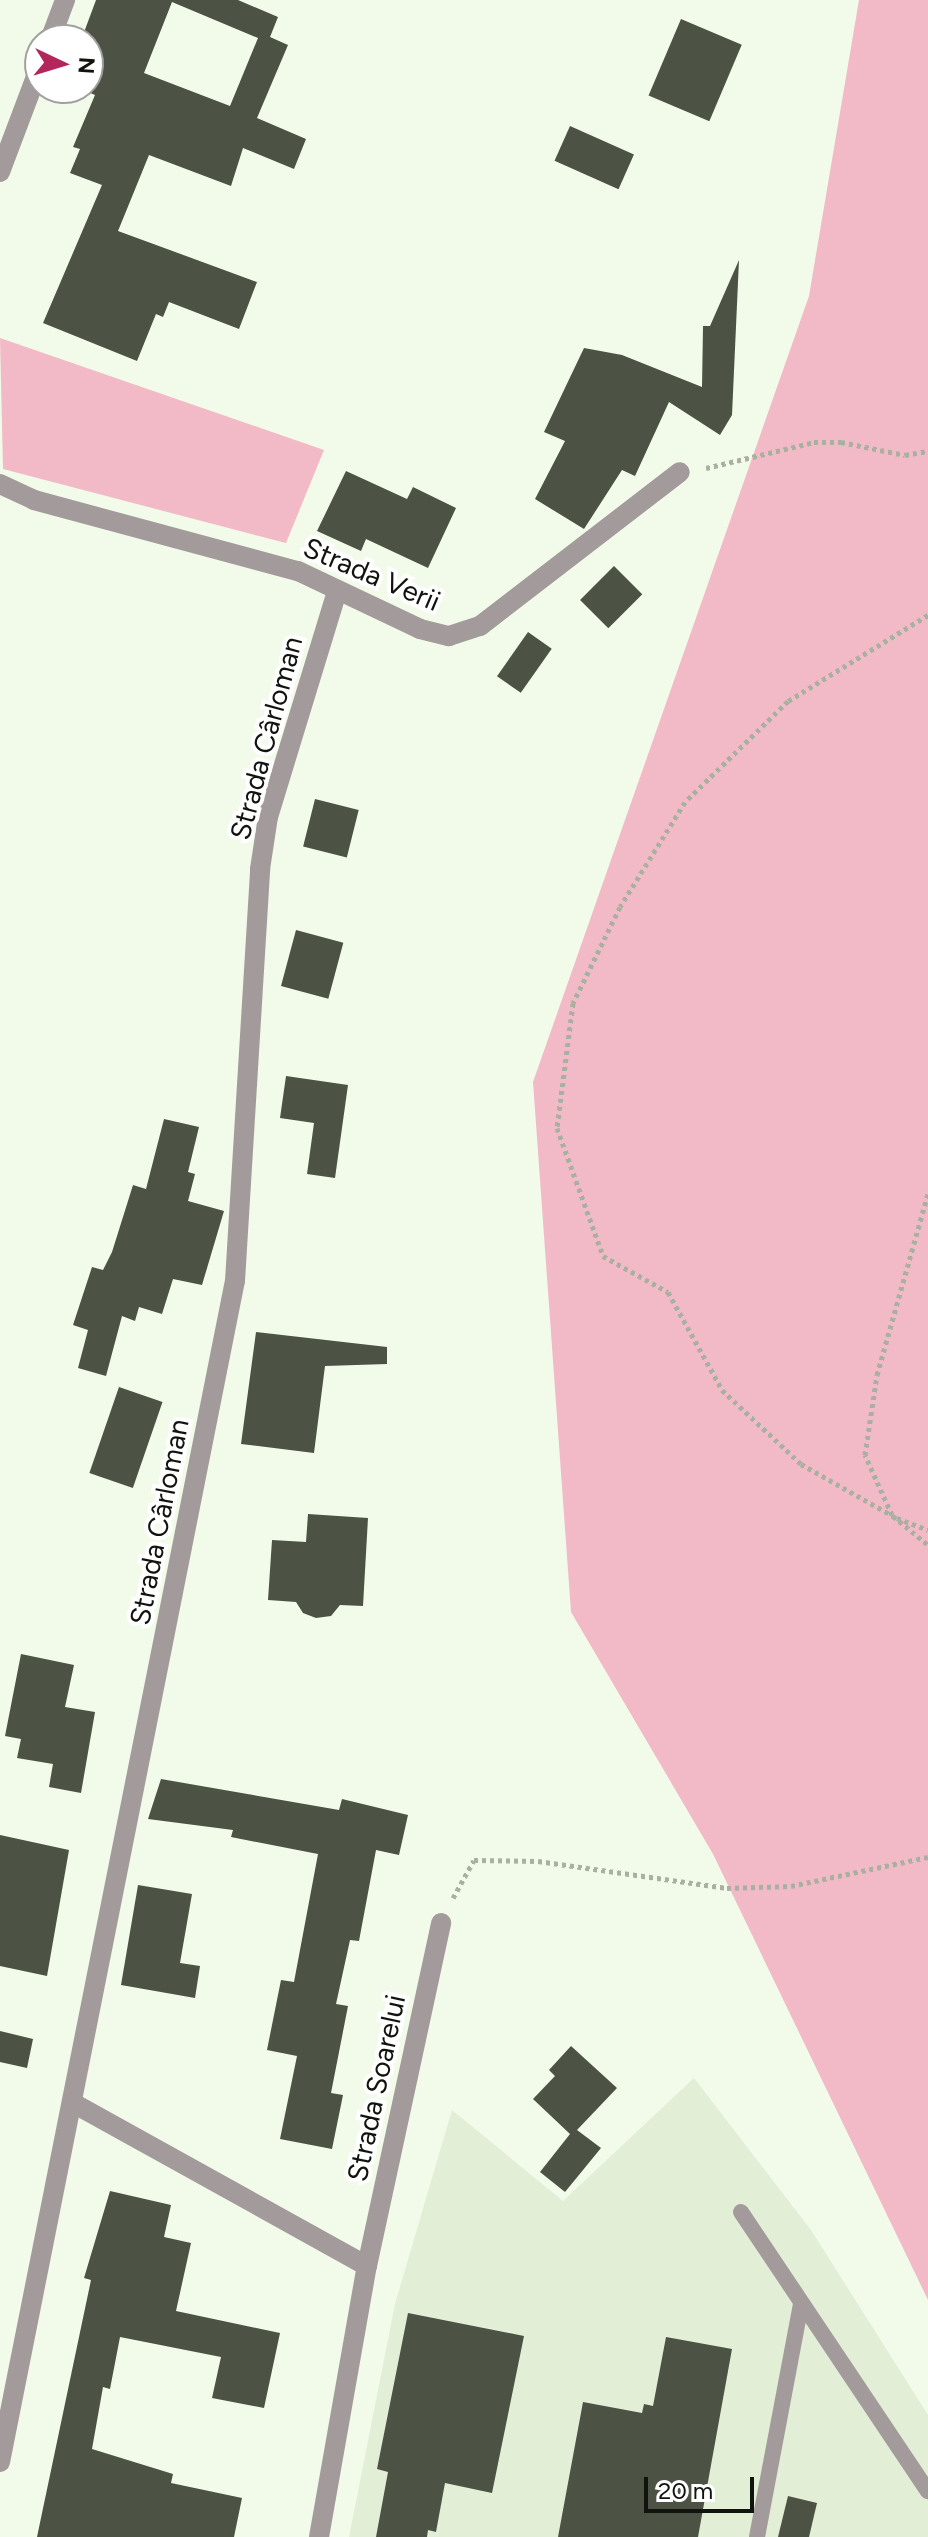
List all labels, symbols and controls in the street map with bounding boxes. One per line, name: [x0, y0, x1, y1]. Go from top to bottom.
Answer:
north arrow: [24, 24, 104, 104]
text: N: [72, 56, 101, 75]
street label: Strada Verii: [299, 530, 445, 618]
street label: Strada Cârloman: [223, 633, 309, 843]
street label: Strada Cârloman: [123, 1416, 195, 1628]
street label: Strada Soarelui: [340, 1992, 412, 2184]
scale bar: [648, 2461, 758, 2511]
text: 20 m: [658, 2476, 713, 2505]

